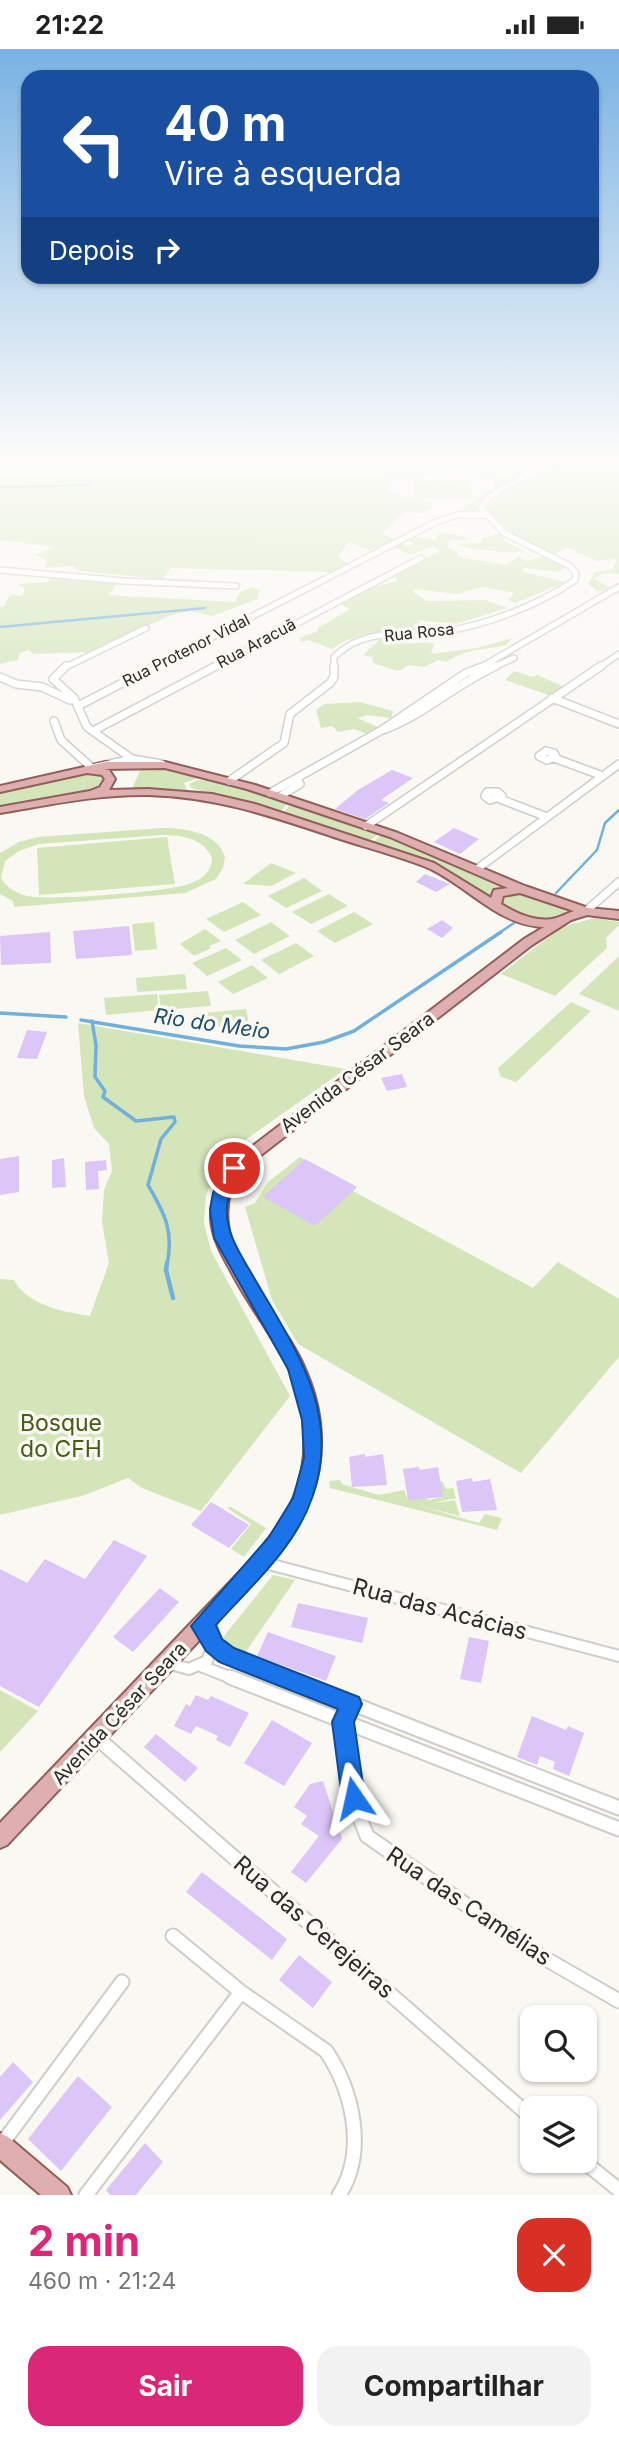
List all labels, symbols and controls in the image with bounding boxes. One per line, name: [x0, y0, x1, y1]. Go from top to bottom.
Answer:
text: 21:22: [35, 9, 104, 40]
text: 40 m: [164, 94, 287, 153]
icon: left: [49, 98, 140, 189]
text: Vire à esquerda: [164, 154, 402, 193]
icon: right: [148, 231, 186, 269]
text: Depois: [49, 235, 134, 266]
street label: Rua Protenor Vidal: [119, 609, 253, 691]
street label: Rua Aracuã: [213, 614, 299, 672]
street label: Rua Rosa: [383, 618, 455, 646]
water label: Rio do Meio: [152, 1003, 272, 1044]
street label: Avenida César Seara: [276, 1007, 439, 1138]
pin: [204, 1138, 264, 1198]
icon: arrive: [215, 1149, 253, 1187]
park label: Bosque do CFH: [20, 1409, 102, 1463]
street label: Rua das Acácias: [350, 1572, 530, 1646]
street label: Avenida César Seara: [47, 1637, 191, 1789]
position arrow: [317, 1761, 391, 1835]
street label: Rua das Camélias: [381, 1840, 557, 1972]
street label: Rua das Cerejeiras: [228, 1850, 400, 2004]
map controls: [520, 2005, 597, 2173]
button: search: [520, 2005, 597, 2082]
button: layers: [520, 2096, 597, 2173]
text: 2 min: [28, 2215, 140, 2266]
button: close: [517, 2218, 591, 2292]
text: 460 m · 21:24: [28, 2267, 176, 2295]
button: Sair: [28, 2346, 303, 2426]
button: Compartilhar: [317, 2346, 591, 2426]

